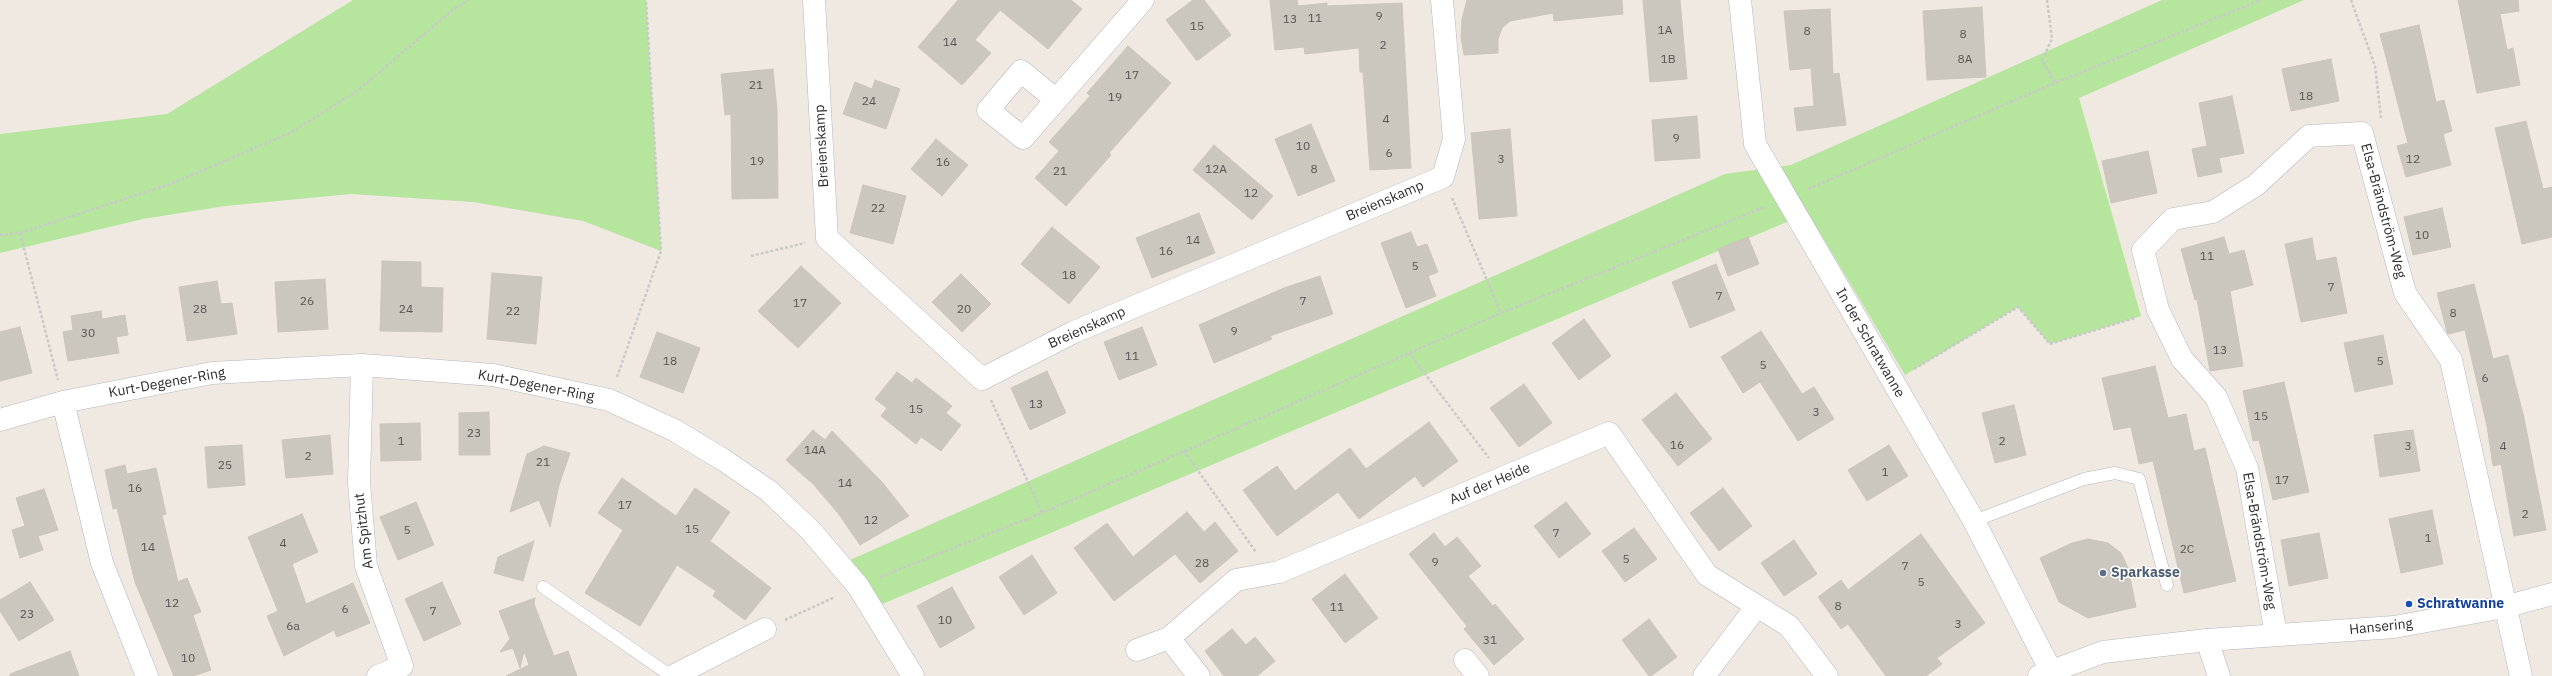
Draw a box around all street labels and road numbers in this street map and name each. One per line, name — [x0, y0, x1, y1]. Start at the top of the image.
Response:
street label: Breienskamp — [811, 104, 833, 188]
street label: Elsa-Brändström-Weg — [2357, 142, 2409, 280]
street label: Breienskamp — [1344, 177, 1426, 225]
street label: In der Schratwanne — [1832, 285, 1908, 401]
street label: Breienskamp — [1046, 303, 1128, 353]
street label: Kurt-Degener-Ring — [107, 364, 227, 402]
street label: Kurt-Degener-Ring — [476, 366, 596, 406]
street label: Auf der Heide — [1447, 459, 1533, 509]
street label: Elsa-Brändström-Weg — [2239, 471, 2279, 611]
street label: Am Spitzhut — [351, 492, 377, 570]
street label: Hansering — [2348, 615, 2414, 639]

